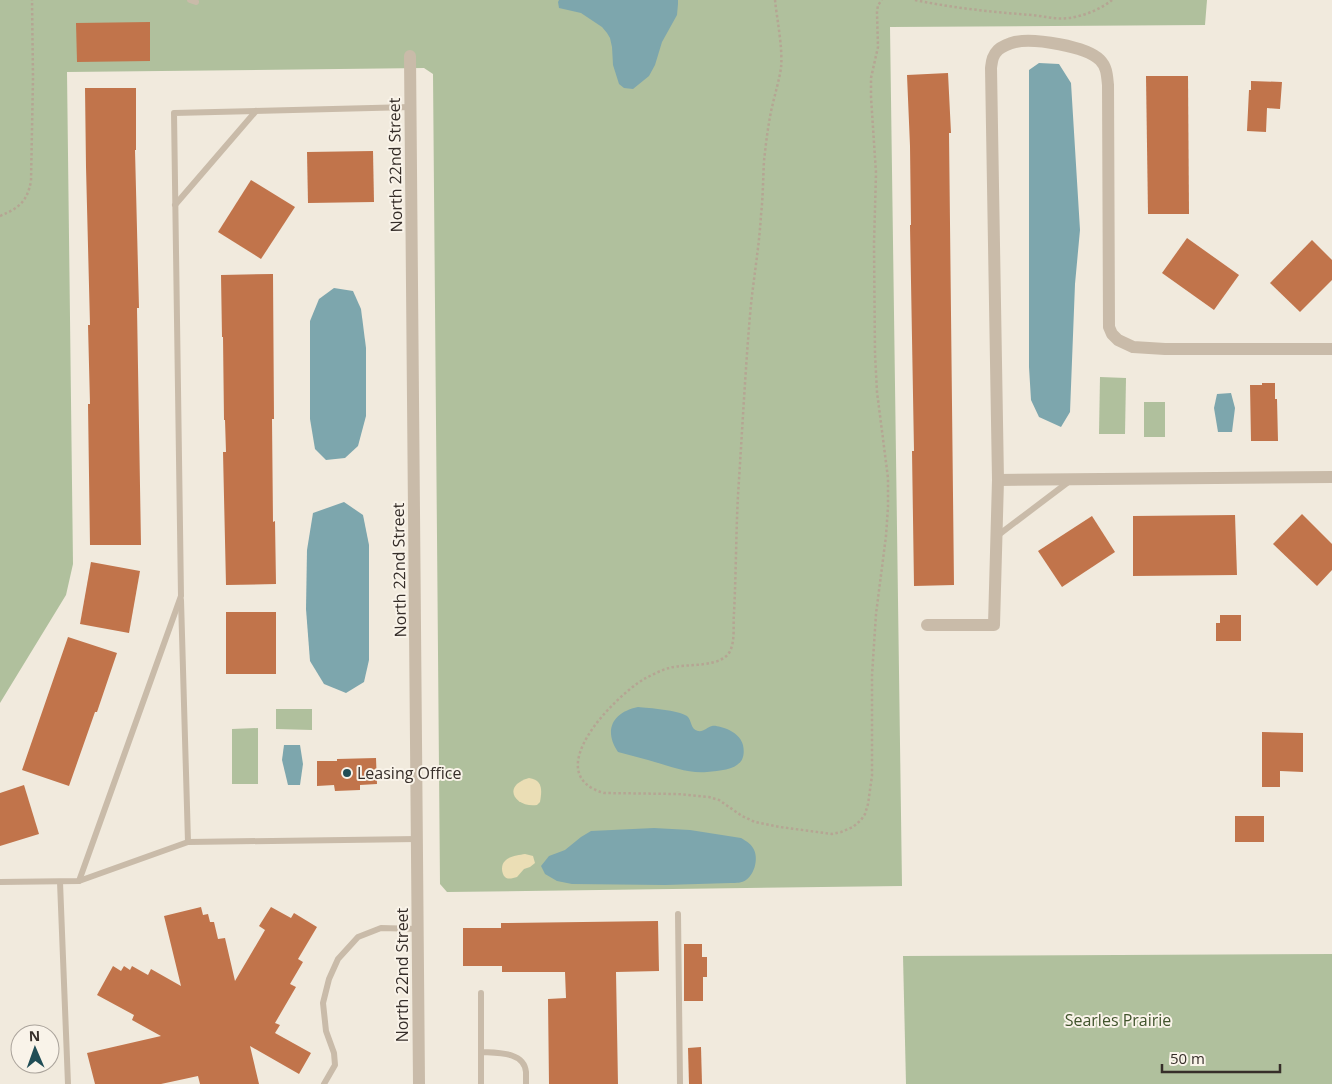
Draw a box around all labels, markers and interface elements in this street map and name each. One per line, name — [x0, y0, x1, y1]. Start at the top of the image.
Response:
street label: North 22nd Street — [383, 97, 407, 232]
street label: North 22nd Street — [387, 502, 411, 637]
place label: Leasing Office — [357, 762, 461, 784]
marker: Leasing Office — [341, 767, 353, 779]
street label: North 22nd Street — [391, 907, 413, 1042]
park label: Searles Prairie — [1065, 1009, 1171, 1031]
north arrow — [10, 1024, 60, 1074]
text: N — [29, 1026, 41, 1045]
scale bar — [1162, 1042, 1280, 1074]
text: 50 m — [1170, 1048, 1205, 1068]

